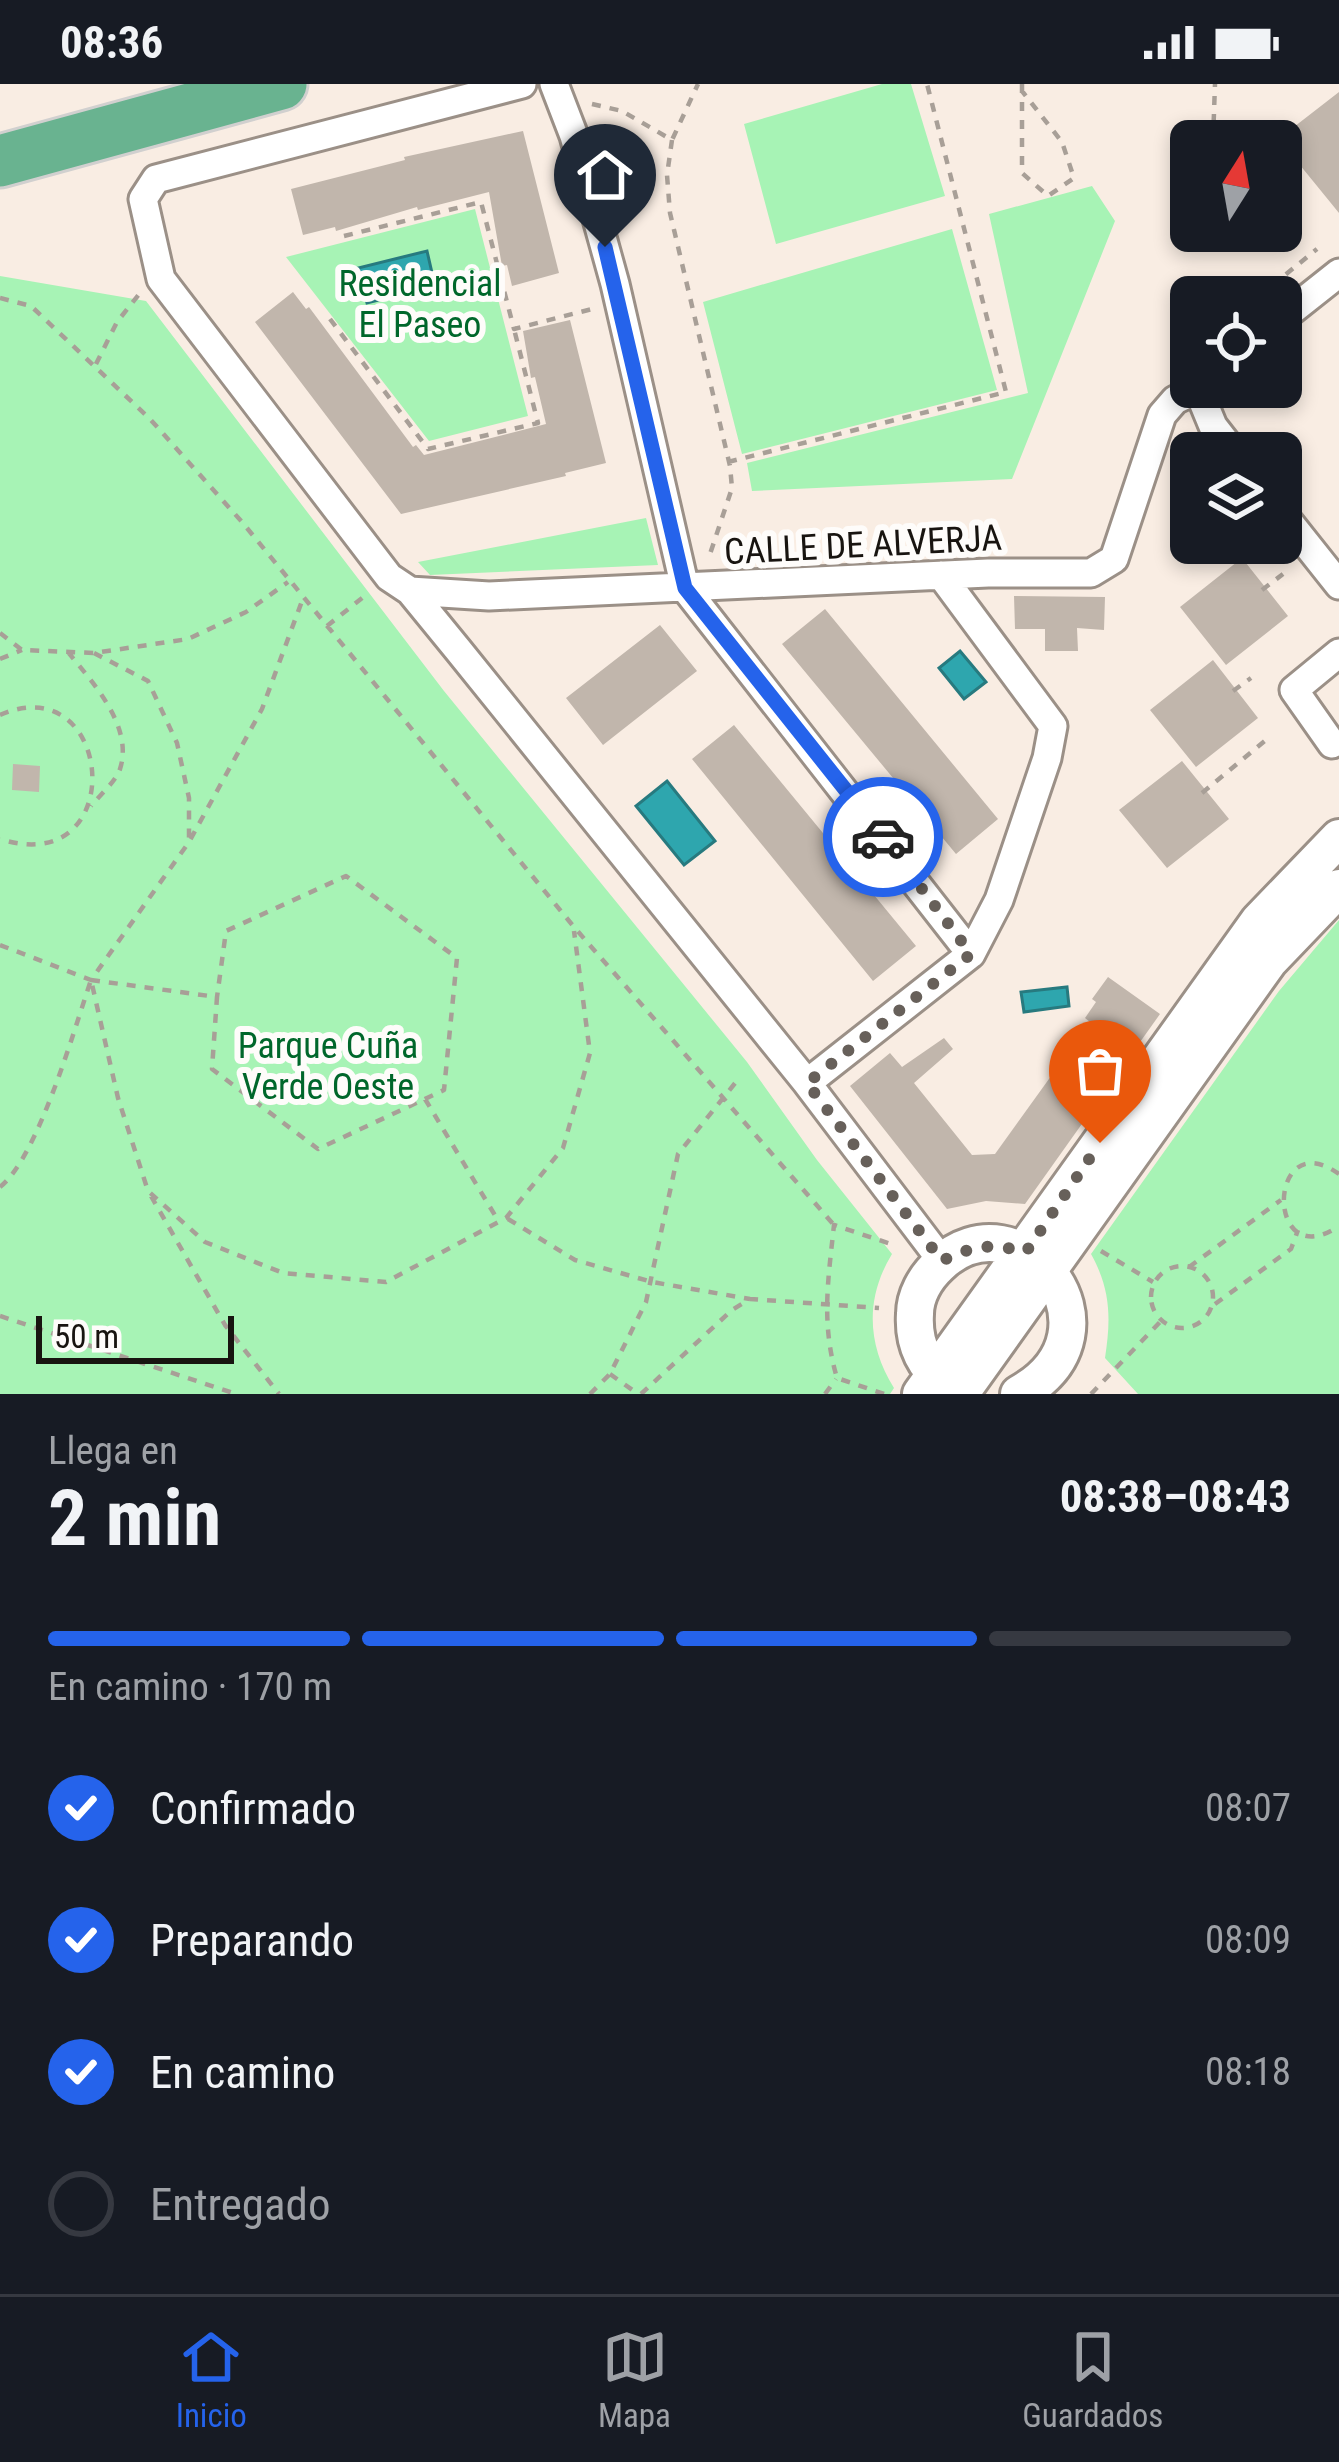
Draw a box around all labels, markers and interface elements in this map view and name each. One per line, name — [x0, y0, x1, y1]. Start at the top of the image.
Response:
text: 08:36 — [60, 16, 163, 69]
north arrow — [1170, 120, 1302, 252]
map controls — [1170, 120, 1302, 564]
pin — [554, 124, 656, 247]
icon: home — [572, 142, 638, 208]
park label: Residencial El Paseo — [338, 263, 502, 346]
button: locate — [1170, 276, 1302, 408]
button: layers — [1170, 432, 1302, 564]
street label: CALLE DE ALVERJA — [723, 517, 1003, 573]
courier — [823, 777, 943, 897]
icon: car — [850, 804, 916, 870]
pin — [1049, 1020, 1151, 1143]
park label: Parque Cuña Verde Oeste — [238, 1025, 418, 1108]
icon: bag — [1067, 1038, 1133, 1104]
scale bar — [36, 1310, 234, 1363]
text: 50 m — [54, 1317, 119, 1356]
text: Llega en — [48, 1428, 178, 1474]
text: 08:38–08:43 — [1060, 1470, 1291, 1523]
text: 2 min — [48, 1473, 221, 1564]
text: En camino · 170 m — [48, 1664, 332, 1710]
icon: check — [48, 1775, 114, 1841]
text: Confirmado — [150, 1782, 356, 1835]
text: 08:07 — [1205, 1785, 1291, 1831]
icon: check — [48, 1907, 114, 1973]
text: Preparando — [150, 1914, 354, 1967]
text: 08:09 — [1205, 1917, 1291, 1963]
icon: check — [48, 2039, 114, 2105]
text: En camino — [150, 2046, 335, 2099]
text: 08:18 — [1205, 2049, 1291, 2095]
text: Entregado — [150, 2178, 331, 2231]
tab: Inicio — [176, 2324, 247, 2435]
tab: Mapa — [598, 2324, 671, 2435]
tab: Guardados — [1022, 2324, 1163, 2435]

